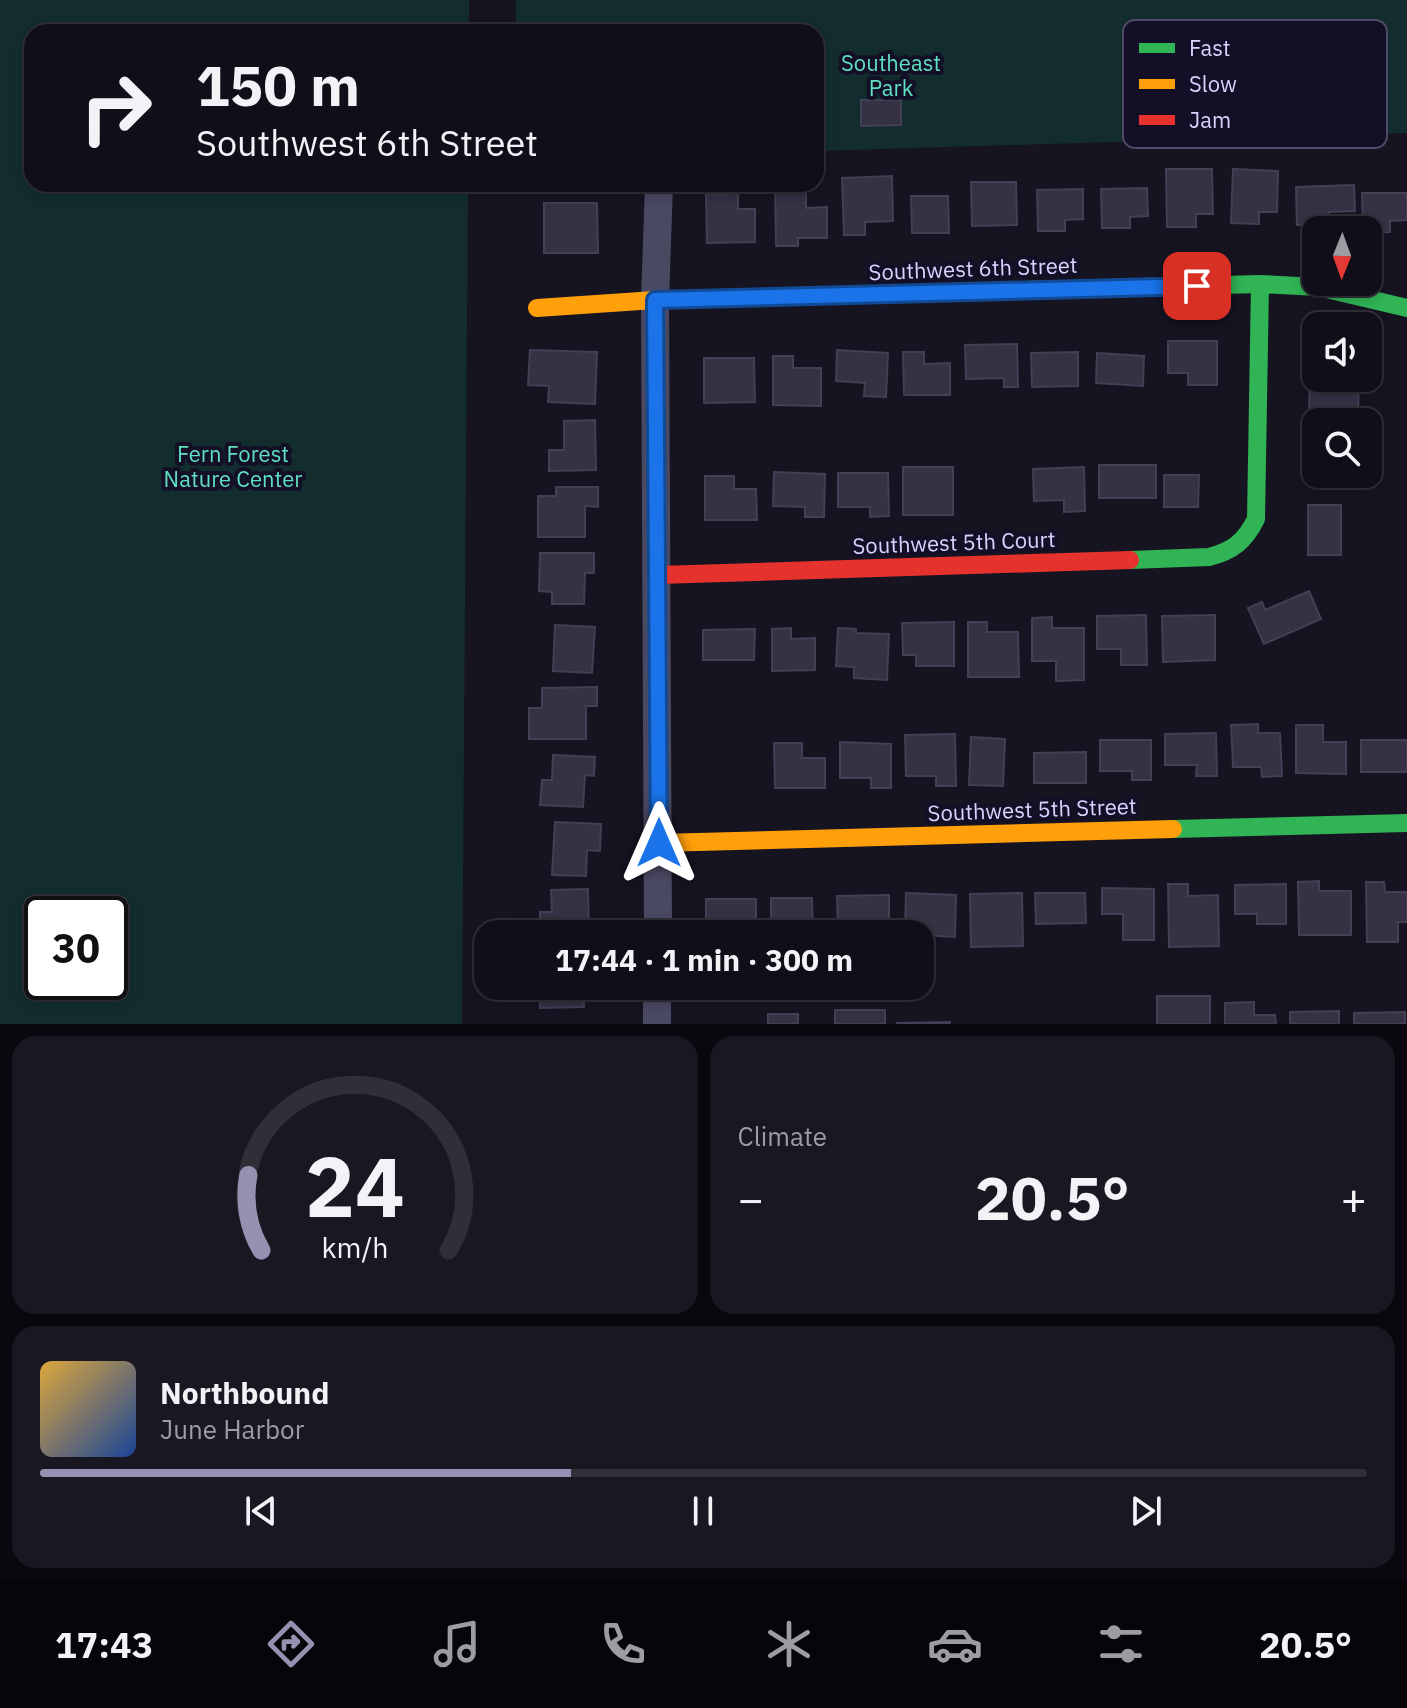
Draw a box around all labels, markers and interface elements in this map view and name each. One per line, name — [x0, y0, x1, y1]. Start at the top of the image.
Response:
legend — [1123, 20, 1387, 148]
text: Fast — [1189, 33, 1230, 62]
park label: Southeast Park — [841, 48, 941, 102]
text: 150 m — [196, 49, 360, 121]
icon: right — [64, 56, 168, 160]
text: Slow — [1189, 69, 1237, 98]
text: Jam — [1189, 105, 1231, 134]
text: Southwest 6th Street — [196, 119, 538, 166]
north arrow — [1302, 216, 1382, 296]
map controls — [1302, 216, 1382, 488]
street label: Southwest 6th Street — [868, 250, 1078, 286]
pin — [1163, 252, 1231, 320]
icon: arrive — [1175, 264, 1219, 308]
button: sound — [1302, 312, 1382, 392]
button: search — [1302, 408, 1382, 488]
park label: Fern Forest Nature Center — [164, 439, 302, 493]
street label: Southwest 5th Court — [852, 524, 1056, 560]
street label: Southwest 5th Street — [927, 791, 1137, 827]
position arrow — [617, 801, 701, 885]
speed limit sign: 30 — [24, 896, 128, 1000]
text: 17:44 · 1 min · 300 m — [555, 940, 853, 979]
text: Climate — [738, 1119, 827, 1153]
text: 24 — [305, 1132, 405, 1240]
text: 20.5° — [975, 1158, 1130, 1237]
text: − — [738, 1170, 764, 1227]
text: + — [1341, 1170, 1367, 1227]
text: km/h — [321, 1229, 388, 1266]
text: Northbound — [160, 1373, 329, 1412]
text: June Harbor — [160, 1412, 304, 1446]
icon: previous — [239, 1489, 283, 1533]
icon: pause — [681, 1489, 725, 1533]
icon: next — [1124, 1489, 1168, 1533]
icon: directions — [263, 1616, 319, 1672]
icon: music — [429, 1616, 485, 1672]
icon: phone — [595, 1616, 651, 1672]
icon: climate — [761, 1616, 817, 1672]
icon: car — [927, 1616, 983, 1672]
icon: filters — [1093, 1616, 1149, 1672]
text: 17:43 — [55, 1621, 153, 1668]
text: 20.5° — [1259, 1621, 1352, 1668]

